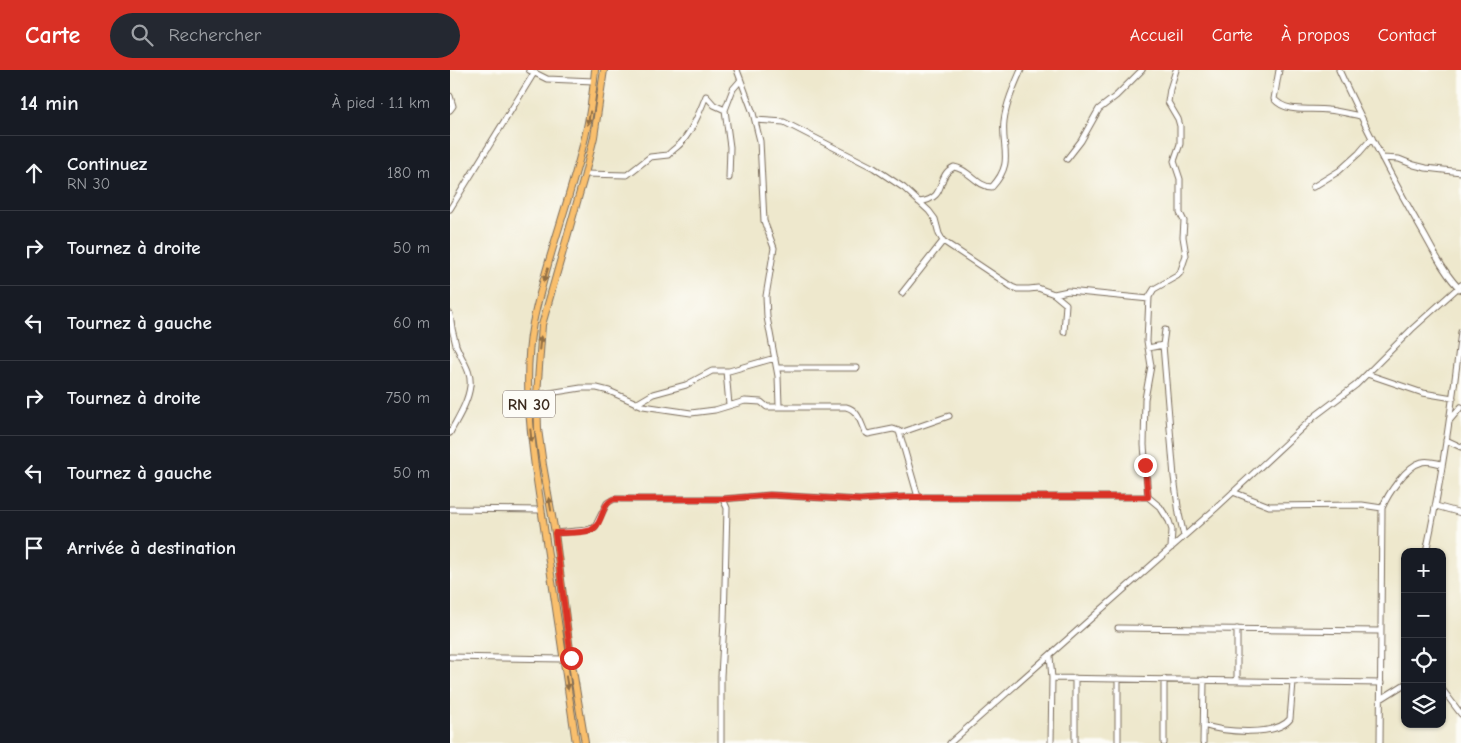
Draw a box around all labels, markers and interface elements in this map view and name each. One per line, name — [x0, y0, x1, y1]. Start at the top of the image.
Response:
search box — [110, 13, 460, 58]
text: Carte — [25, 21, 80, 49]
icon: search — [128, 21, 156, 49]
text: Rechercher — [168, 24, 261, 46]
text: Accueil — [1130, 25, 1184, 46]
text: Carte — [1212, 25, 1253, 46]
text: À propos — [1281, 25, 1350, 46]
text: Contact — [1378, 25, 1436, 46]
text: 14 min — [20, 91, 79, 115]
text: À pied · 1.1 km — [332, 94, 430, 112]
one-way arrow — [584, 111, 592, 127]
text: Continuez — [67, 153, 147, 175]
icon: ahead — [20, 159, 48, 187]
text: 180 m — [387, 164, 430, 182]
text: RN 30 — [67, 175, 110, 193]
icon: right — [20, 234, 48, 262]
text: Tournez à droite — [67, 237, 201, 259]
text: 50 m — [393, 239, 430, 257]
one-way arrow — [541, 268, 549, 283]
icon: left — [20, 309, 48, 337]
text: Tournez à gauche — [67, 312, 212, 334]
text: 60 m — [393, 314, 430, 332]
one-way arrow — [536, 335, 544, 351]
icon: right — [20, 384, 48, 412]
text: Tournez à droite — [67, 387, 201, 409]
text: 750 m — [385, 389, 430, 407]
road number: RN 30 — [503, 390, 555, 418]
one-way arrow — [527, 428, 535, 444]
route end — [1134, 454, 1157, 477]
icon: left — [20, 459, 48, 487]
text: Tournez à gauche — [67, 462, 212, 484]
text: 50 m — [393, 464, 430, 482]
one-way arrow — [545, 496, 553, 512]
icon: arrive — [20, 534, 48, 562]
text: Arrivée à destination — [67, 537, 236, 559]
map controls — [1401, 548, 1446, 728]
button: + — [1401, 548, 1446, 593]
button: − — [1401, 593, 1446, 638]
button: locate — [1401, 638, 1446, 683]
route start — [560, 647, 583, 670]
one-way arrow — [563, 675, 571, 691]
button: layers — [1401, 683, 1446, 728]

